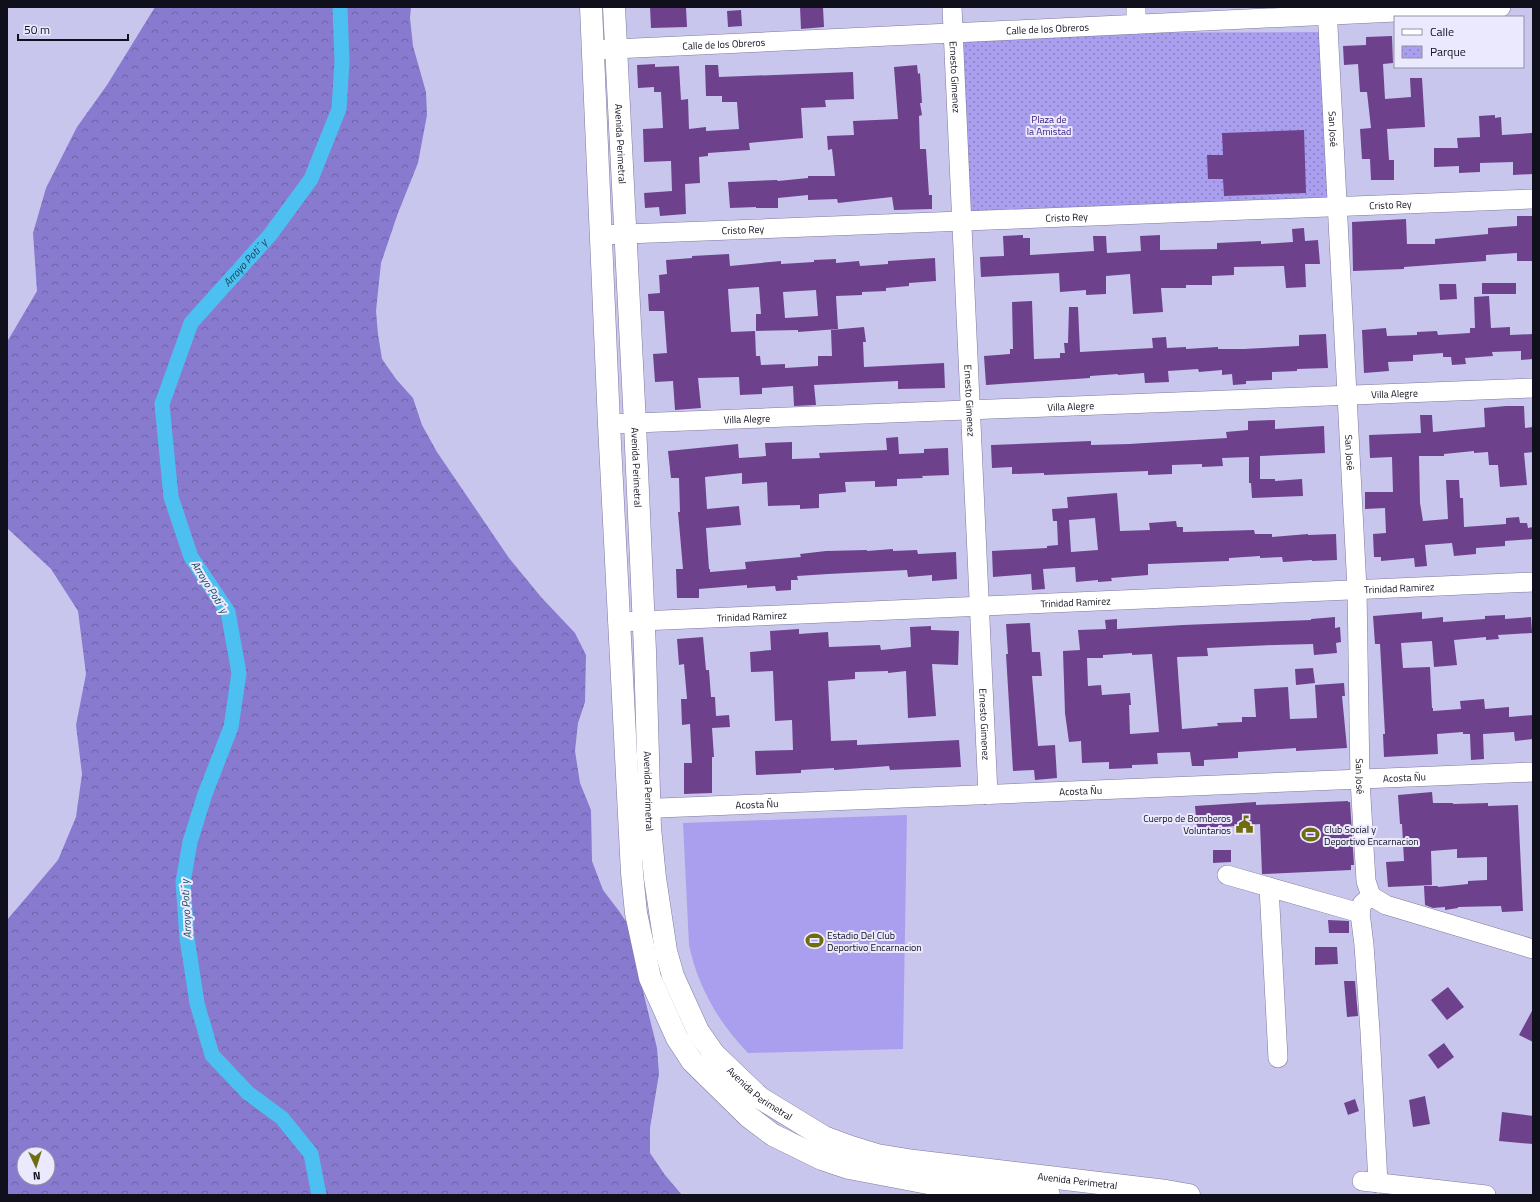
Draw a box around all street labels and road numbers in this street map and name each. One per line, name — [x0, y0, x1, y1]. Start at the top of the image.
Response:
street label: Calle de los Obreros — [1006, 20, 1090, 38]
street label: Calle de los Obreros — [682, 35, 766, 54]
street label: Ernesto Gimenez — [946, 41, 964, 114]
street label: Avenida Perimetral — [611, 104, 630, 184]
street label: San José — [1324, 111, 1341, 147]
street label: Cristo Rey — [1369, 197, 1412, 213]
street label: Cristo Rey — [1045, 209, 1088, 226]
street label: Cristo Rey — [721, 222, 765, 238]
street label: Ernesto Gimenez — [960, 364, 979, 437]
street label: Villa Alegre — [1371, 385, 1418, 402]
street label: Villa Alegre — [1047, 398, 1094, 415]
street label: Villa Alegre — [723, 411, 771, 428]
street label: Avenida Perimetral — [627, 427, 646, 508]
street label: San José — [1341, 434, 1358, 471]
street label: Trinidad Ramirez — [1364, 579, 1435, 597]
street label: Trinidad Ramirez — [1040, 593, 1111, 612]
street label: Trinidad Ramirez — [716, 608, 788, 626]
street label: Ernesto Gimenez — [975, 688, 993, 761]
street label: Avenida Perimetral — [640, 751, 657, 832]
street label: San José — [1352, 758, 1368, 795]
street label: Acosta Ñu — [1383, 769, 1426, 786]
street label: Acosta Ñu — [1059, 783, 1102, 800]
street label: Acosta Ñu — [735, 796, 779, 813]
street label: Avenida Perimetral — [723, 1063, 795, 1124]
street label: Avenida Perimetral — [1037, 1169, 1118, 1193]

